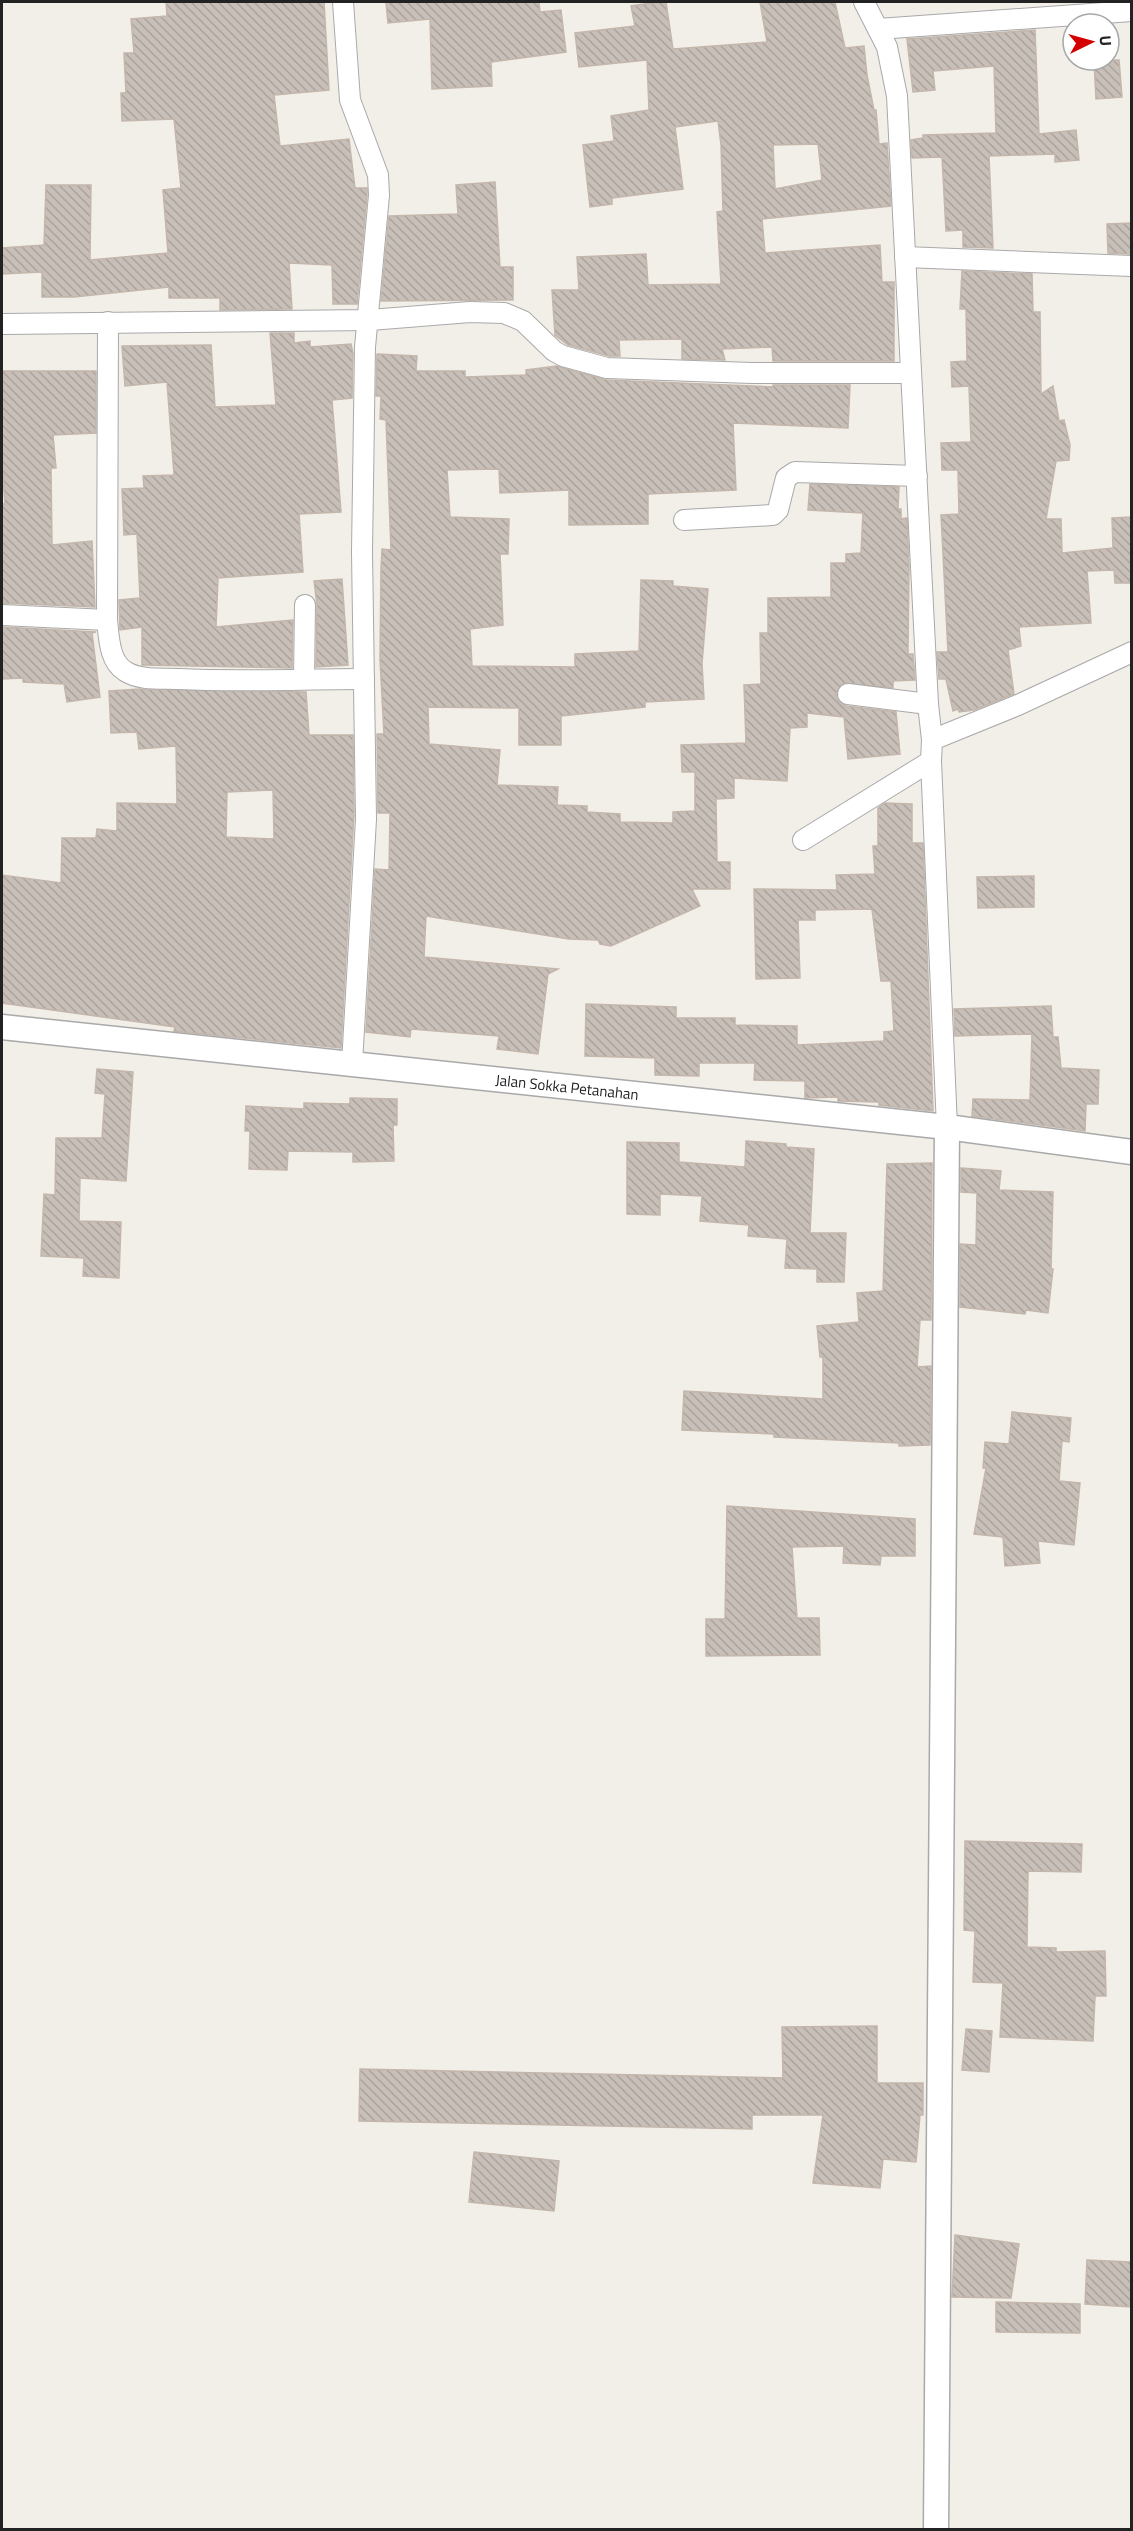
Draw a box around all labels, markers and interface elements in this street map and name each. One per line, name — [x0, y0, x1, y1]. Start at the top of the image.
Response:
north arrow — [1061, 12, 1121, 72]
text: U — [1094, 34, 1118, 47]
street label: Jalan Sokka Petanahan — [494, 1068, 640, 1106]

